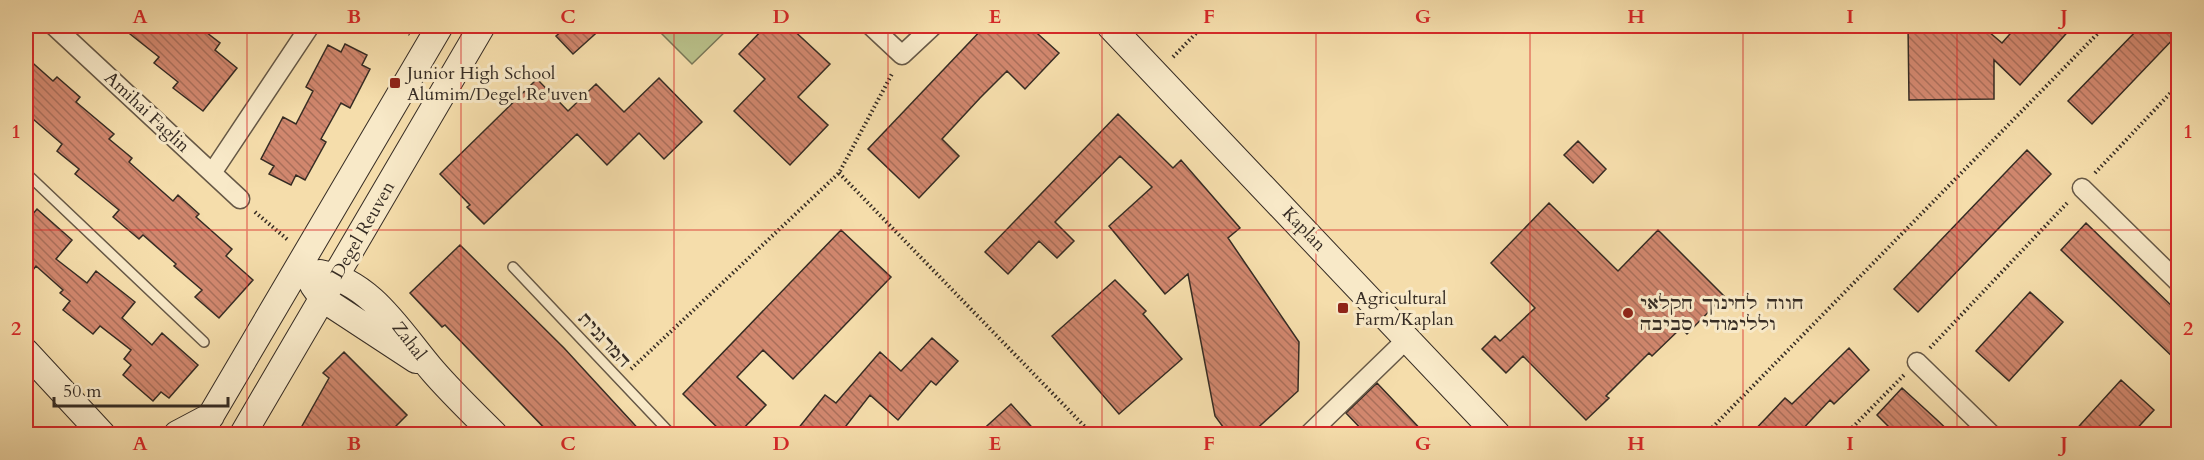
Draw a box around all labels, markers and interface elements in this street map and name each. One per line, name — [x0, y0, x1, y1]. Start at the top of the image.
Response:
text: A — [132, 3, 148, 30]
text: B — [347, 3, 361, 30]
text: C — [560, 3, 576, 30]
text: D — [772, 3, 790, 30]
text: E — [989, 3, 1001, 30]
text: F — [1203, 3, 1215, 30]
text: G — [1415, 3, 1431, 30]
text: H — [1627, 3, 1645, 30]
text: I — [1846, 3, 1854, 30]
text: J — [2057, 3, 2068, 30]
place label: Junior High School Alumim/Degel Re'uven — [404, 61, 589, 107]
street label: Amihai Faglin — [99, 66, 196, 159]
marker: Junior High School Alumim/Degel Re'uven — [388, 76, 402, 90]
text: 1 — [11, 118, 21, 145]
text: 1 — [2183, 118, 2193, 145]
street label: Degel Reuven — [325, 176, 401, 283]
street label: Kaplan — [1276, 201, 1332, 257]
place label: Agricultural Farm/Kaplan — [1355, 286, 1455, 332]
place label: חווה לחינוך חקלאי וללימודי סביבה — [1640, 291, 1804, 337]
marker: Agricultural Farm/Kaplan — [1336, 301, 1350, 315]
marker: חווה לחינוך חקלאי וללימודי סביבה — [1621, 306, 1635, 320]
street label: המרגנית — [572, 307, 636, 373]
text: 2 — [11, 315, 21, 342]
text: 2 — [2183, 315, 2193, 342]
street label: Zahal — [386, 316, 432, 366]
scale bar — [54, 370, 228, 408]
text: 50 m — [63, 379, 102, 404]
text: A — [132, 430, 148, 457]
text: B — [347, 430, 361, 457]
text: C — [560, 430, 576, 457]
text: D — [772, 430, 790, 457]
text: E — [989, 430, 1001, 457]
text: F — [1203, 430, 1215, 457]
text: G — [1415, 430, 1431, 457]
text: H — [1627, 430, 1645, 457]
text: I — [1846, 430, 1854, 457]
text: J — [2057, 430, 2068, 457]

